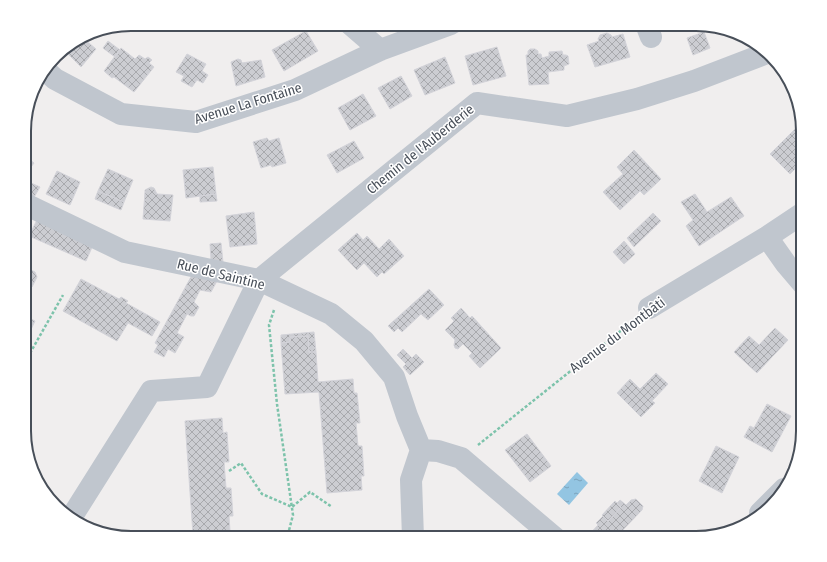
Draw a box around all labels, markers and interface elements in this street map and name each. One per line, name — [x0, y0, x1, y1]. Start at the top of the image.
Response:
street label: Avenue La Fontaine — [193, 79, 304, 128]
street label: Chemin de l'Auberderie — [363, 101, 477, 198]
street label: Rue de Saintine — [175, 255, 267, 294]
street label: Avenue du Montbâti — [566, 294, 668, 377]

